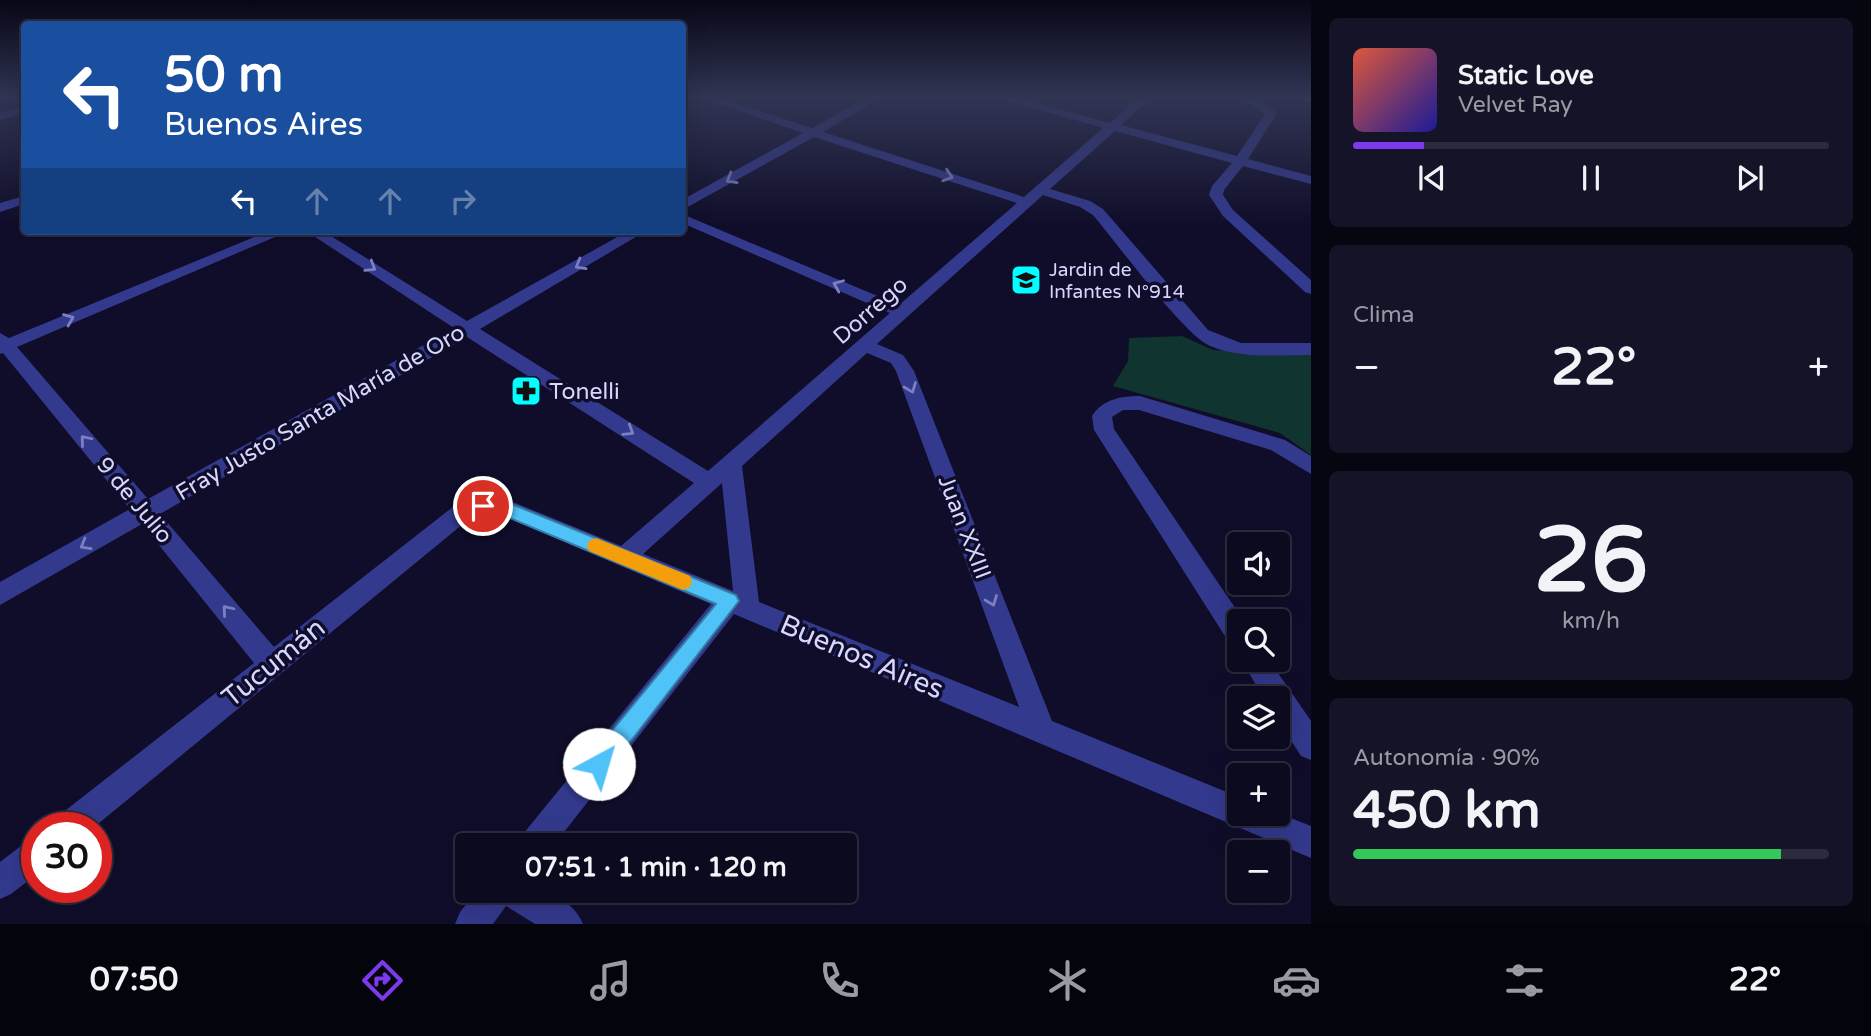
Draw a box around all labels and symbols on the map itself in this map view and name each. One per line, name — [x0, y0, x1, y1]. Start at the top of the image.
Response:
one-way arrow — [942, 168, 954, 183]
one-way arrow — [726, 171, 738, 184]
one-way arrow — [575, 257, 587, 270]
one-way arrow — [363, 259, 376, 272]
place label: Jardin de Infantes N°914 — [1049, 259, 1185, 303]
school or university icon: Jardin de Infantes N°914 — [1009, 263, 1043, 297]
street label: Dorrego — [828, 271, 914, 351]
one-way arrow — [833, 280, 845, 294]
one-way arrow — [62, 314, 74, 328]
street label: Fray Justo Santa María de Oro — [171, 318, 470, 507]
pharmacy icon: Tonelli — [509, 374, 543, 408]
place label: Tonelli — [549, 378, 620, 406]
one-way arrow — [903, 382, 917, 394]
one-way arrow — [621, 422, 634, 435]
one-way arrow — [81, 436, 93, 449]
street label: 9 de Julio — [90, 452, 178, 550]
street label: Juan XXIII — [931, 472, 997, 583]
pin — [453, 476, 513, 536]
one-way arrow — [80, 537, 93, 550]
one-way arrow — [984, 594, 998, 606]
one-way arrow — [223, 606, 235, 619]
street label: Buenos Aires — [775, 607, 948, 707]
street label: Tucumán — [215, 611, 332, 715]
position arrow — [562, 727, 636, 801]
speed limit sign: 30 — [21, 812, 112, 903]

